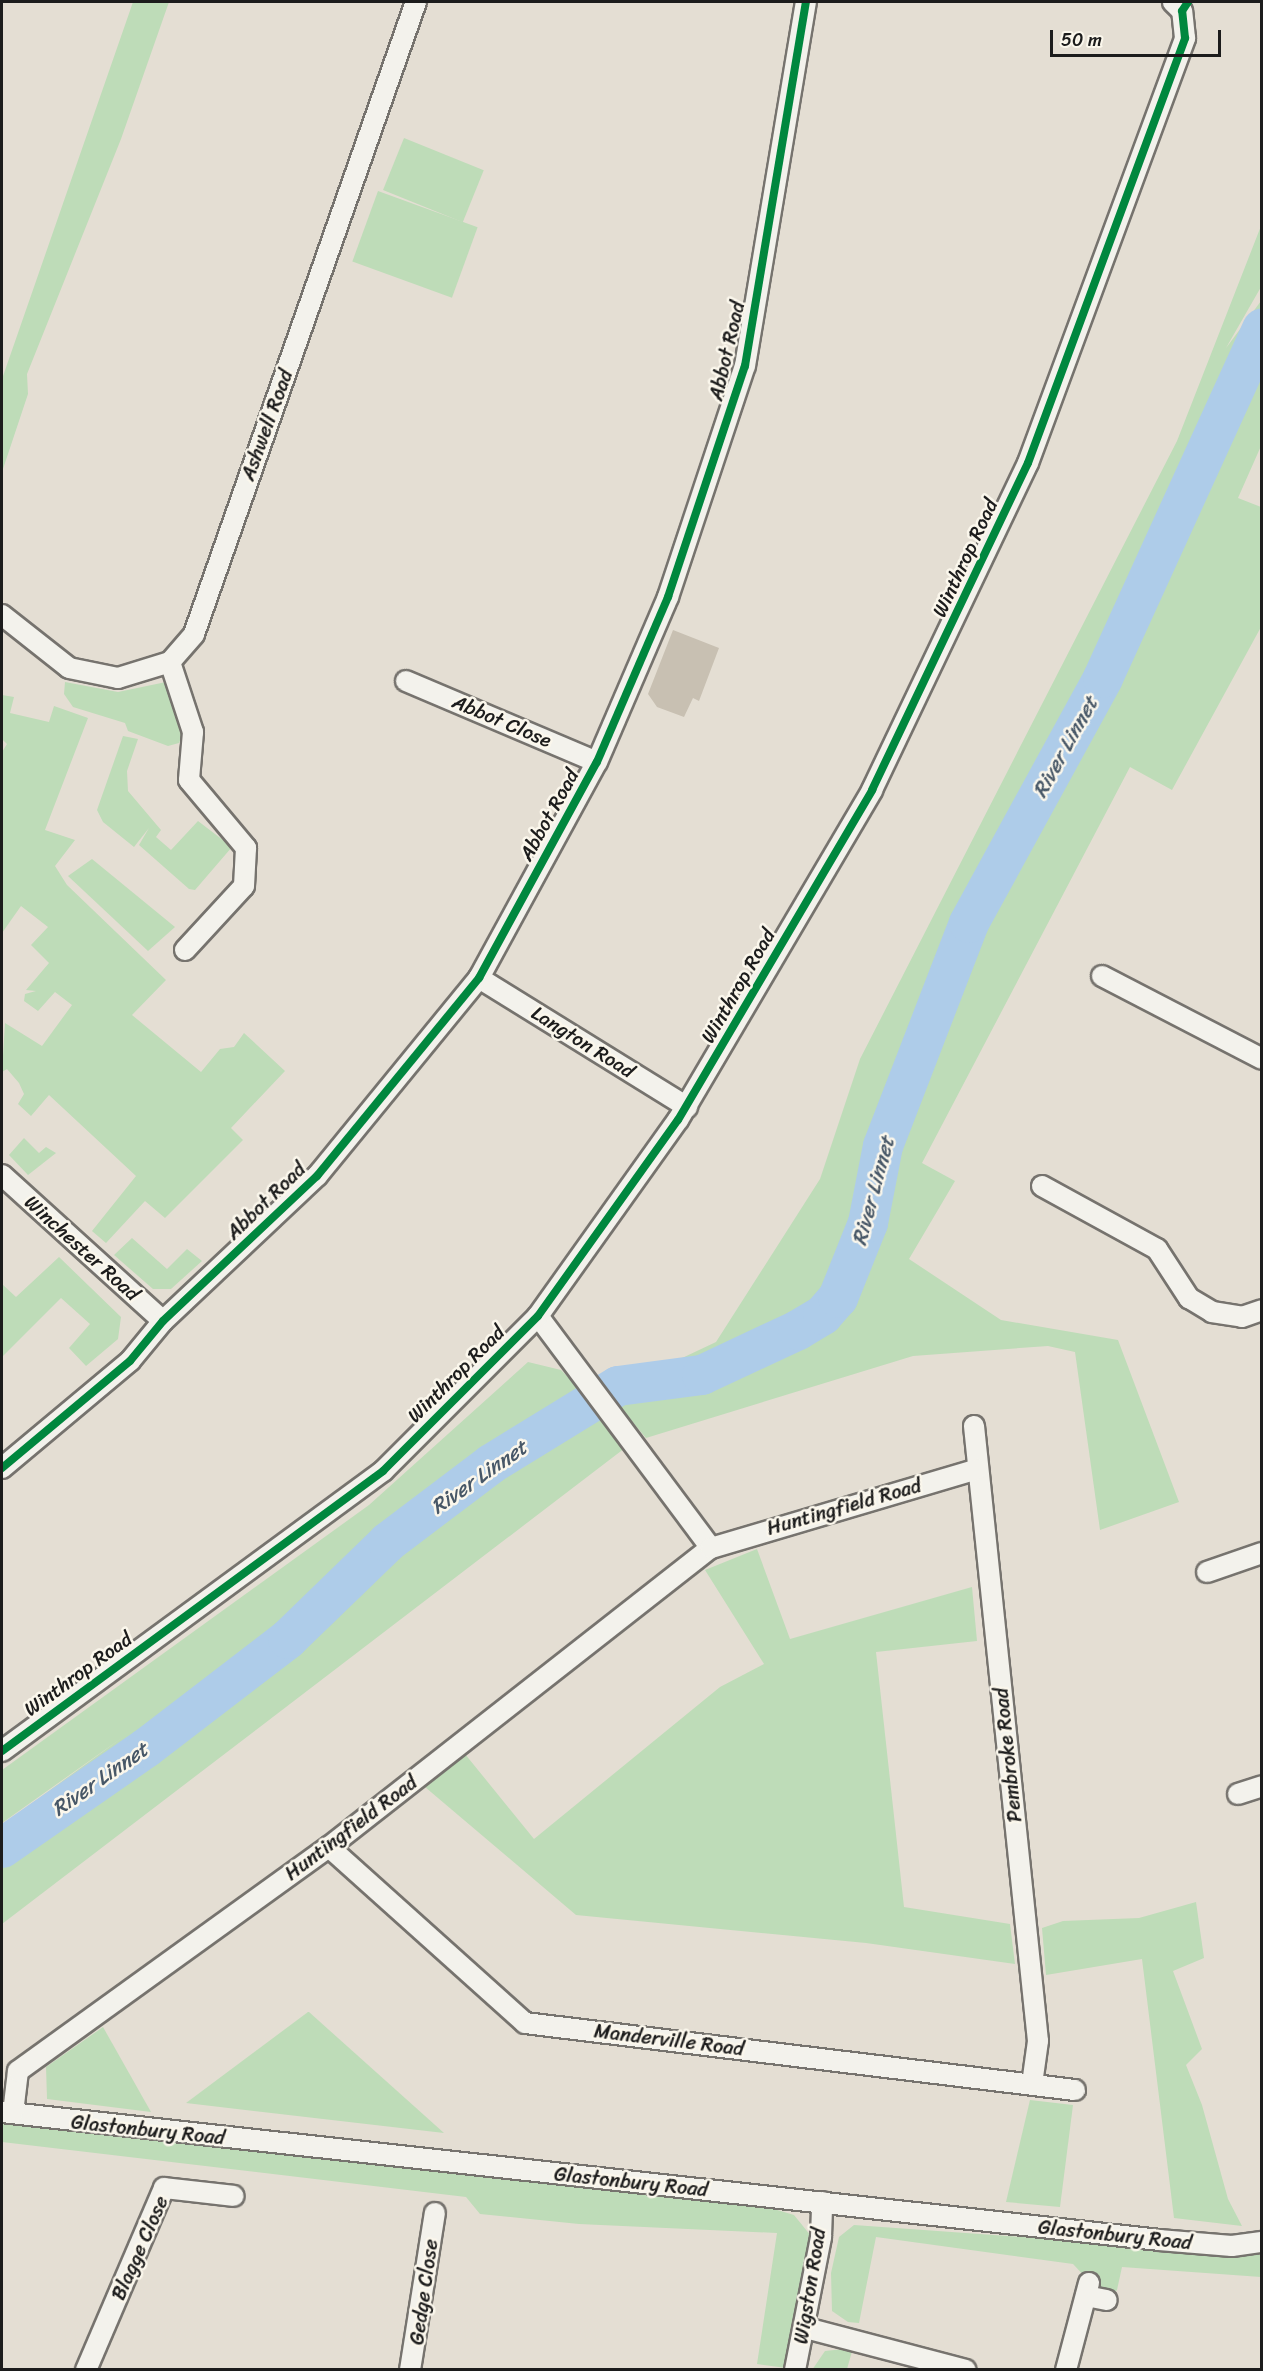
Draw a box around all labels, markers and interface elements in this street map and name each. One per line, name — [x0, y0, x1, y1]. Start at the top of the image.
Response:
scale bar — [1053, 18, 1224, 56]
text: 50 m — [1061, 24, 1102, 56]
street label: Abbot Road — [704, 299, 750, 403]
street label: Ashwell Road — [236, 366, 298, 484]
street label: Winthrop Road — [927, 495, 1003, 621]
street label: Abbot Close — [449, 689, 555, 753]
water label: River Linnet — [1027, 693, 1103, 801]
street label: Abbot Road — [514, 765, 584, 865]
street label: Winthrop Road — [696, 925, 780, 1047]
street label: Langton Road — [527, 1001, 639, 1083]
water label: River Linnet — [847, 1134, 899, 1248]
street label: Abbot Road — [221, 1157, 311, 1245]
street label: Winchester Road — [20, 1190, 144, 1306]
street label: Winthrop Road — [402, 1320, 510, 1428]
water label: River Linnet — [426, 1435, 532, 1519]
street label: Huntingfield Road — [764, 1473, 924, 1541]
street label: Winthrop Road — [19, 1627, 137, 1721]
street label: Pembroke Road — [989, 1687, 1027, 1823]
water label: River Linnet — [47, 1737, 153, 1821]
street label: Huntingfield Road — [280, 1770, 422, 1886]
street label: Manderville Road — [593, 2019, 745, 2061]
street label: Glastonbury Road — [70, 2110, 226, 2150]
street label: Glastonbury Road — [553, 2162, 709, 2202]
street label: Blagge Close — [106, 2192, 174, 2304]
street label: Glastonbury Road — [1037, 2215, 1193, 2255]
street label: Wigston Road — [789, 2226, 831, 2346]
street label: Gedge Close — [405, 2238, 443, 2346]

